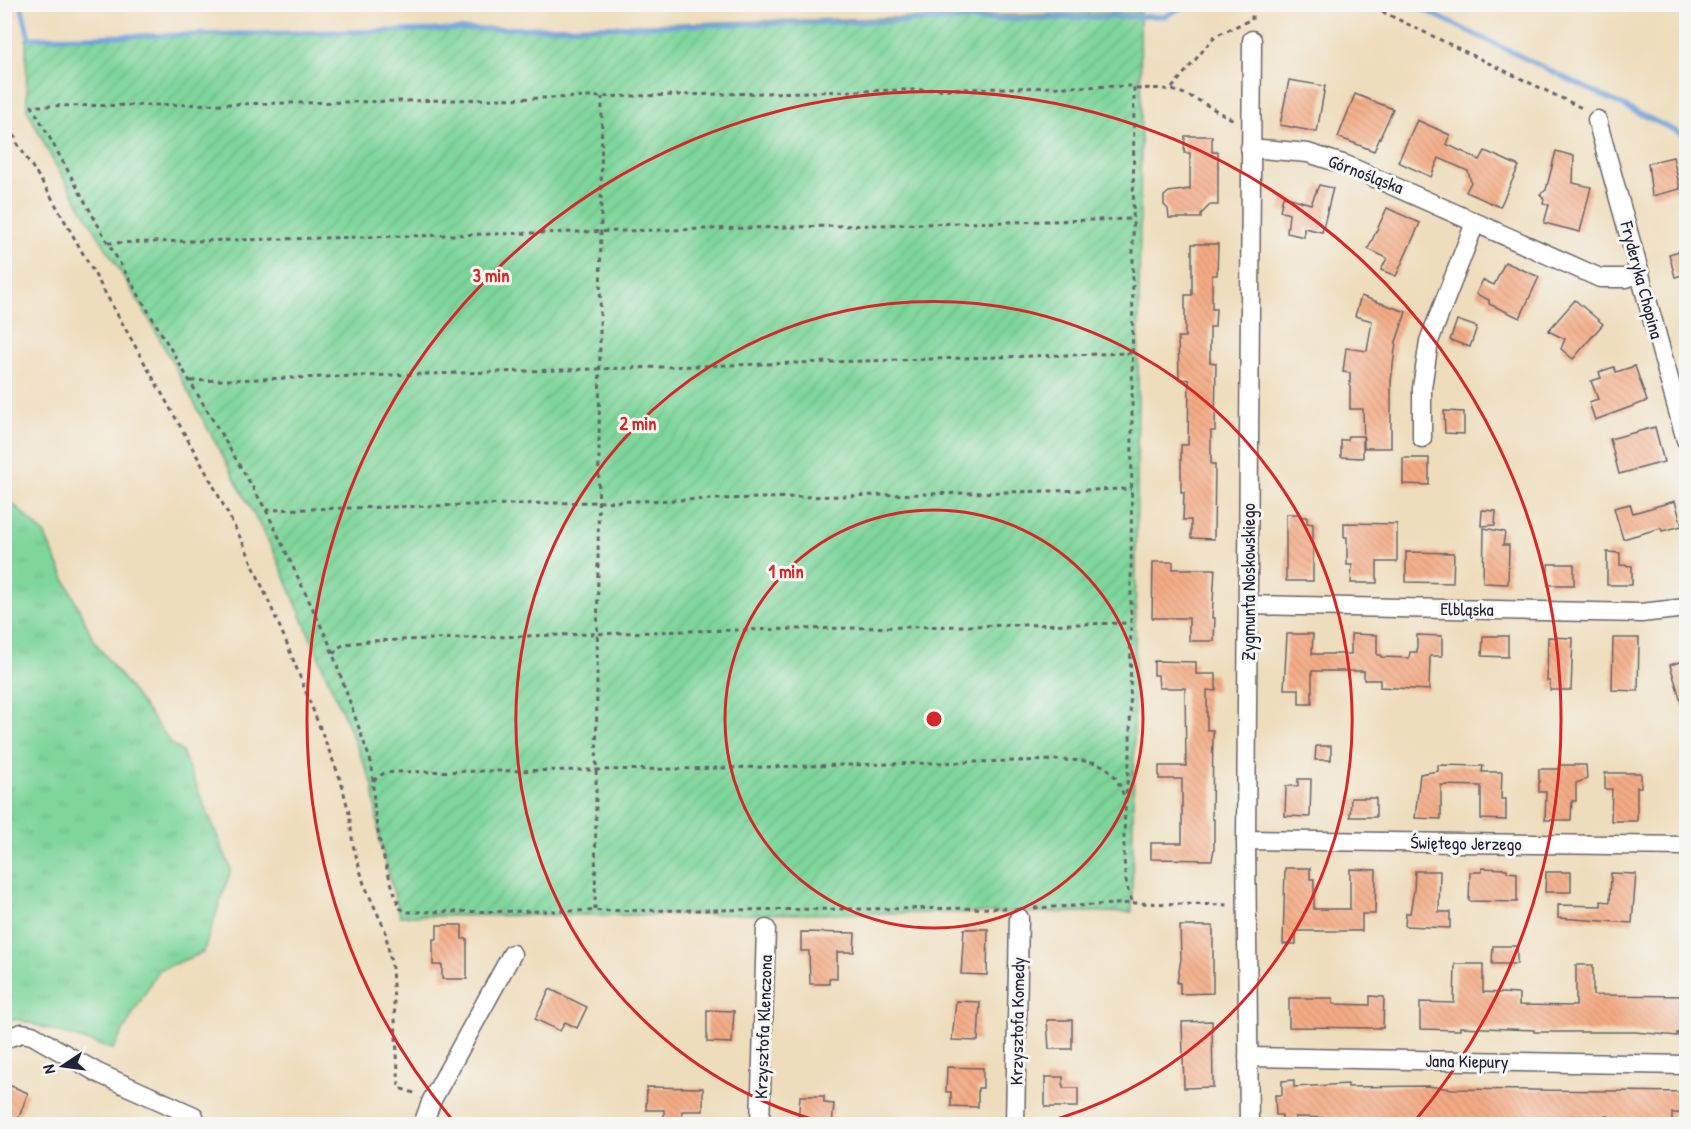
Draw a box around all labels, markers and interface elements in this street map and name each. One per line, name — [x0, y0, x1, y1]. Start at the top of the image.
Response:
street label: Górnośląska — [1325, 148, 1407, 200]
street label: Fryderyka Chopina — [1614, 218, 1670, 341]
text: 3 min — [473, 263, 509, 288]
text: 2 min — [620, 411, 656, 436]
street label: Zygmunta Noskowskiego — [1236, 503, 1261, 661]
text: 1 min — [768, 559, 804, 584]
street label: Elbląska — [1440, 596, 1494, 622]
centre of rings — [924, 709, 944, 729]
street label: Świętego Jerzego — [1410, 830, 1522, 856]
street label: Krzysztofa Klenczona — [748, 955, 778, 1099]
street label: Krzysztofa Komedy — [1003, 956, 1031, 1085]
north arrow — [33, 1036, 93, 1096]
street label: Jana Kiepury — [1425, 1048, 1509, 1074]
text: N — [37, 1062, 60, 1076]

